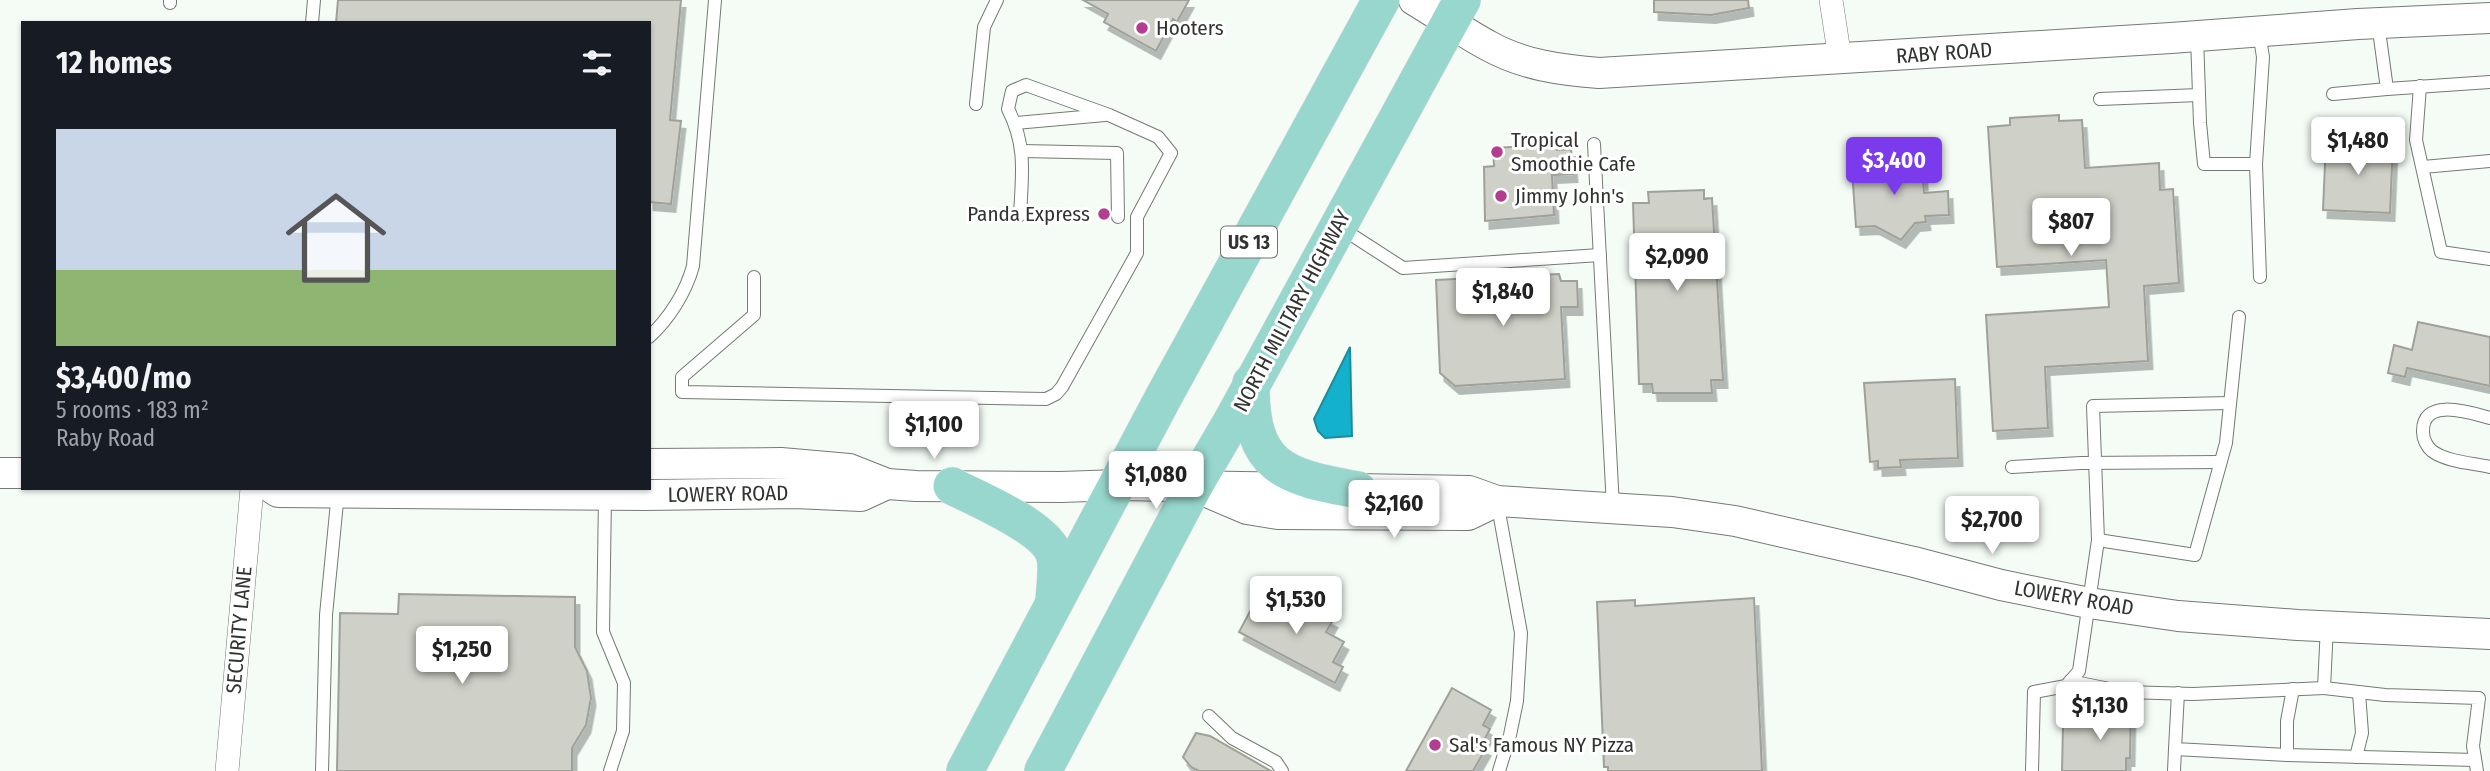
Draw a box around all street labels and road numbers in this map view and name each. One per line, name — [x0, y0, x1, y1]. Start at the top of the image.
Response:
street label: RABY ROAD — [1895, 37, 1993, 69]
street label: NORTH MILITARY HIGHWAY — [1228, 205, 1356, 416]
road number: US 13 — [1221, 226, 1277, 258]
street label: LOWERY ROAD — [667, 480, 789, 508]
street label: SECURITY LANE — [220, 565, 258, 695]
street label: LOWERY ROAD — [2012, 575, 2136, 621]

